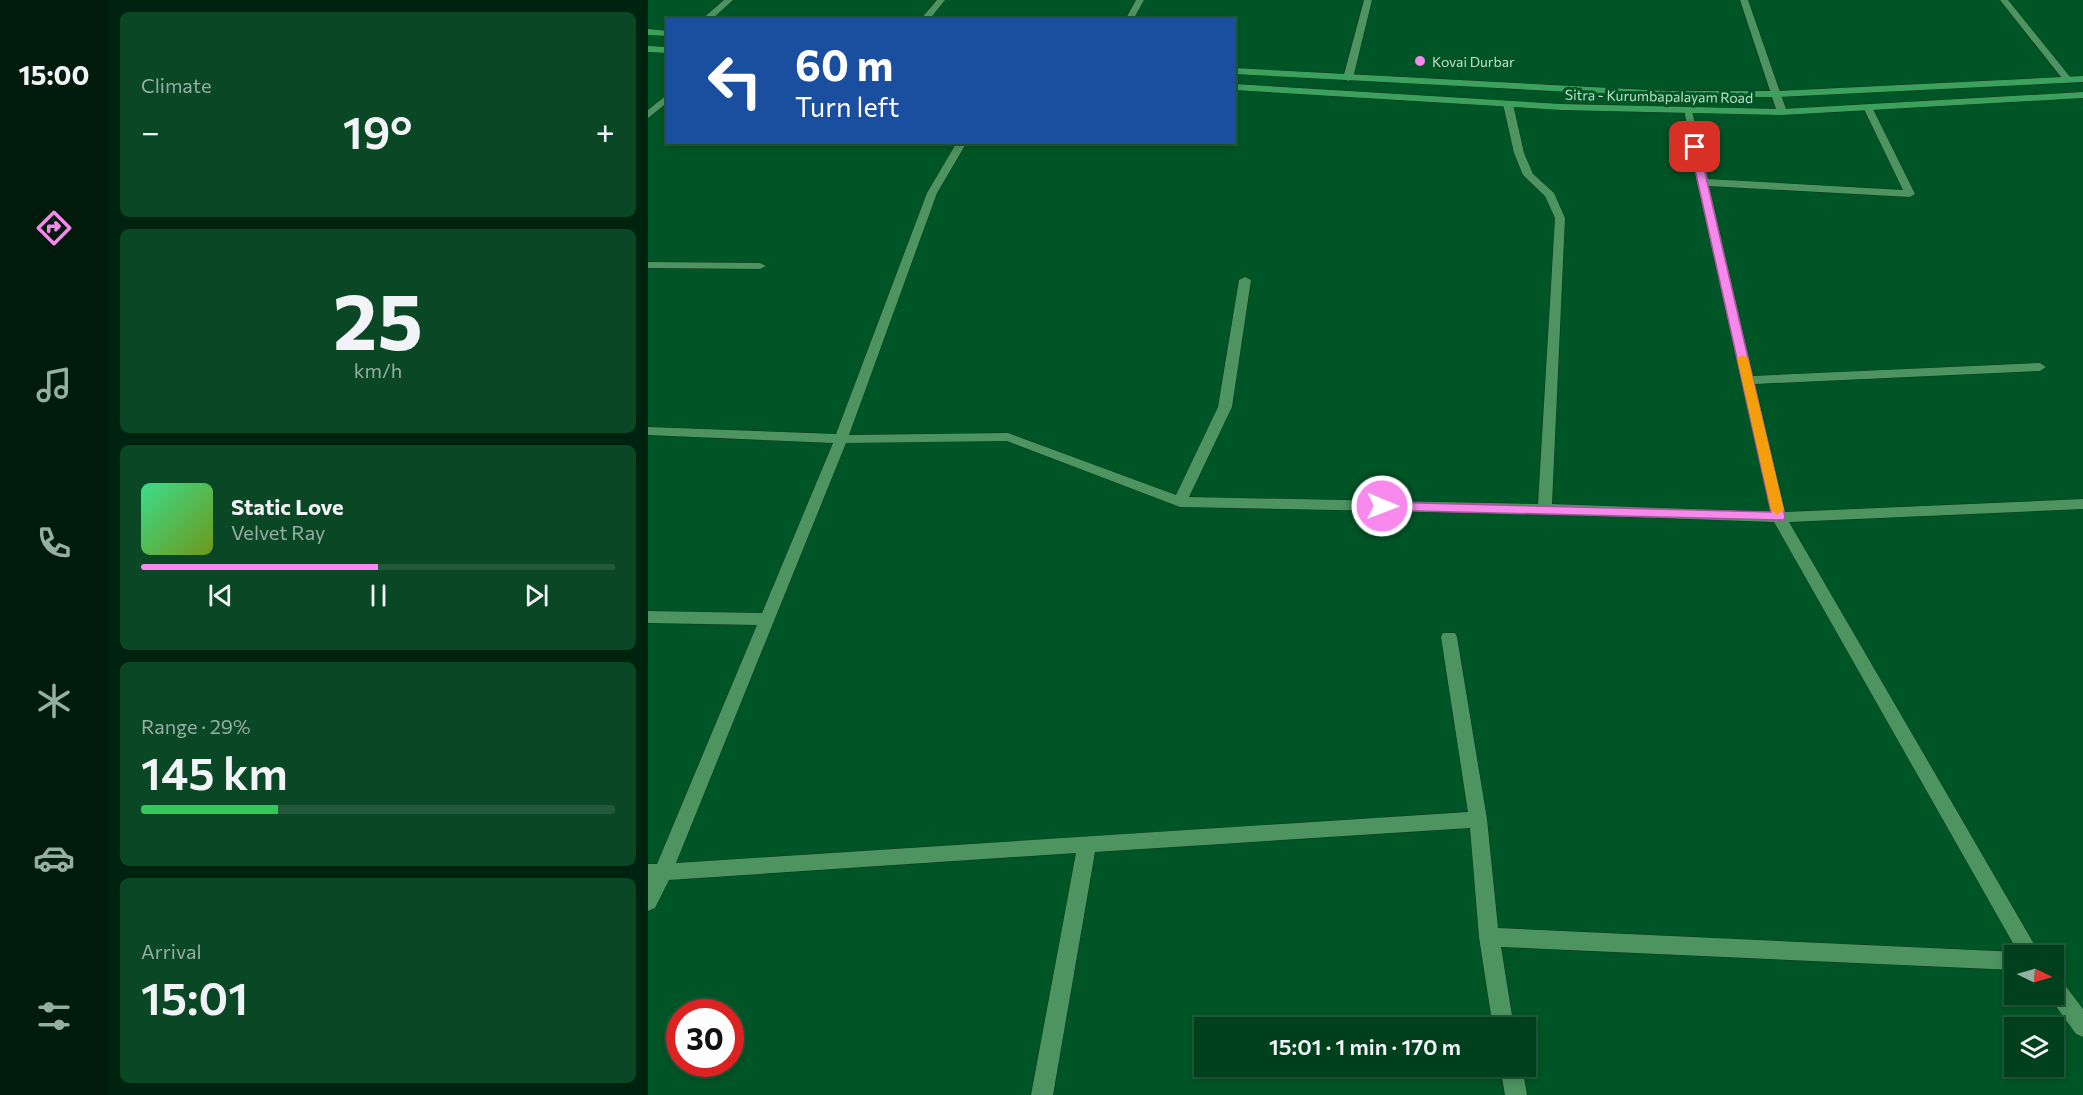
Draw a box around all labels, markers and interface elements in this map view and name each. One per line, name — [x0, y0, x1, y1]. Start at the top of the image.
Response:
text: 60 m — [795, 38, 894, 90]
icon: left — [696, 42, 774, 120]
place label: Kovai Durbar — [1432, 53, 1515, 70]
marker: Kovai Durbar — [1413, 54, 1427, 68]
text: 15:00 — [19, 58, 89, 91]
text: Climate — [141, 73, 211, 97]
street label: Sitra - Kurumbapalayam Road — [1565, 86, 1753, 106]
text: Turn left — [795, 90, 899, 123]
text: 19° — [343, 103, 412, 158]
text: − — [141, 110, 160, 151]
text: + — [596, 110, 615, 151]
pin — [1669, 121, 1720, 172]
icon: arrive — [1678, 130, 1711, 163]
icon: directions — [33, 207, 75, 249]
text: 25 — [333, 271, 423, 366]
text: km/h — [354, 358, 402, 382]
icon: music — [33, 364, 75, 406]
position arrow — [1350, 474, 1414, 538]
text: Static Love — [231, 493, 344, 520]
text: Velvet Ray — [231, 520, 325, 544]
icon: phone — [33, 522, 75, 564]
icon: previous — [204, 579, 237, 612]
icon: pause — [362, 579, 395, 612]
icon: next — [520, 579, 553, 612]
icon: climate — [33, 680, 75, 722]
text: Range · 29% — [141, 714, 251, 738]
text: 145 km — [141, 744, 288, 799]
icon: car — [33, 837, 75, 879]
text: Arrival — [141, 939, 202, 963]
north arrow — [2004, 945, 2064, 1005]
map controls — [2004, 945, 2064, 1077]
text: 15:01 — [141, 969, 248, 1024]
icon: filters — [33, 995, 75, 1037]
speed limit sign: 30 — [666, 999, 744, 1077]
button: layers — [2004, 1017, 2064, 1077]
text: 15:01 · 1 min · 170 m — [1269, 1033, 1461, 1060]

